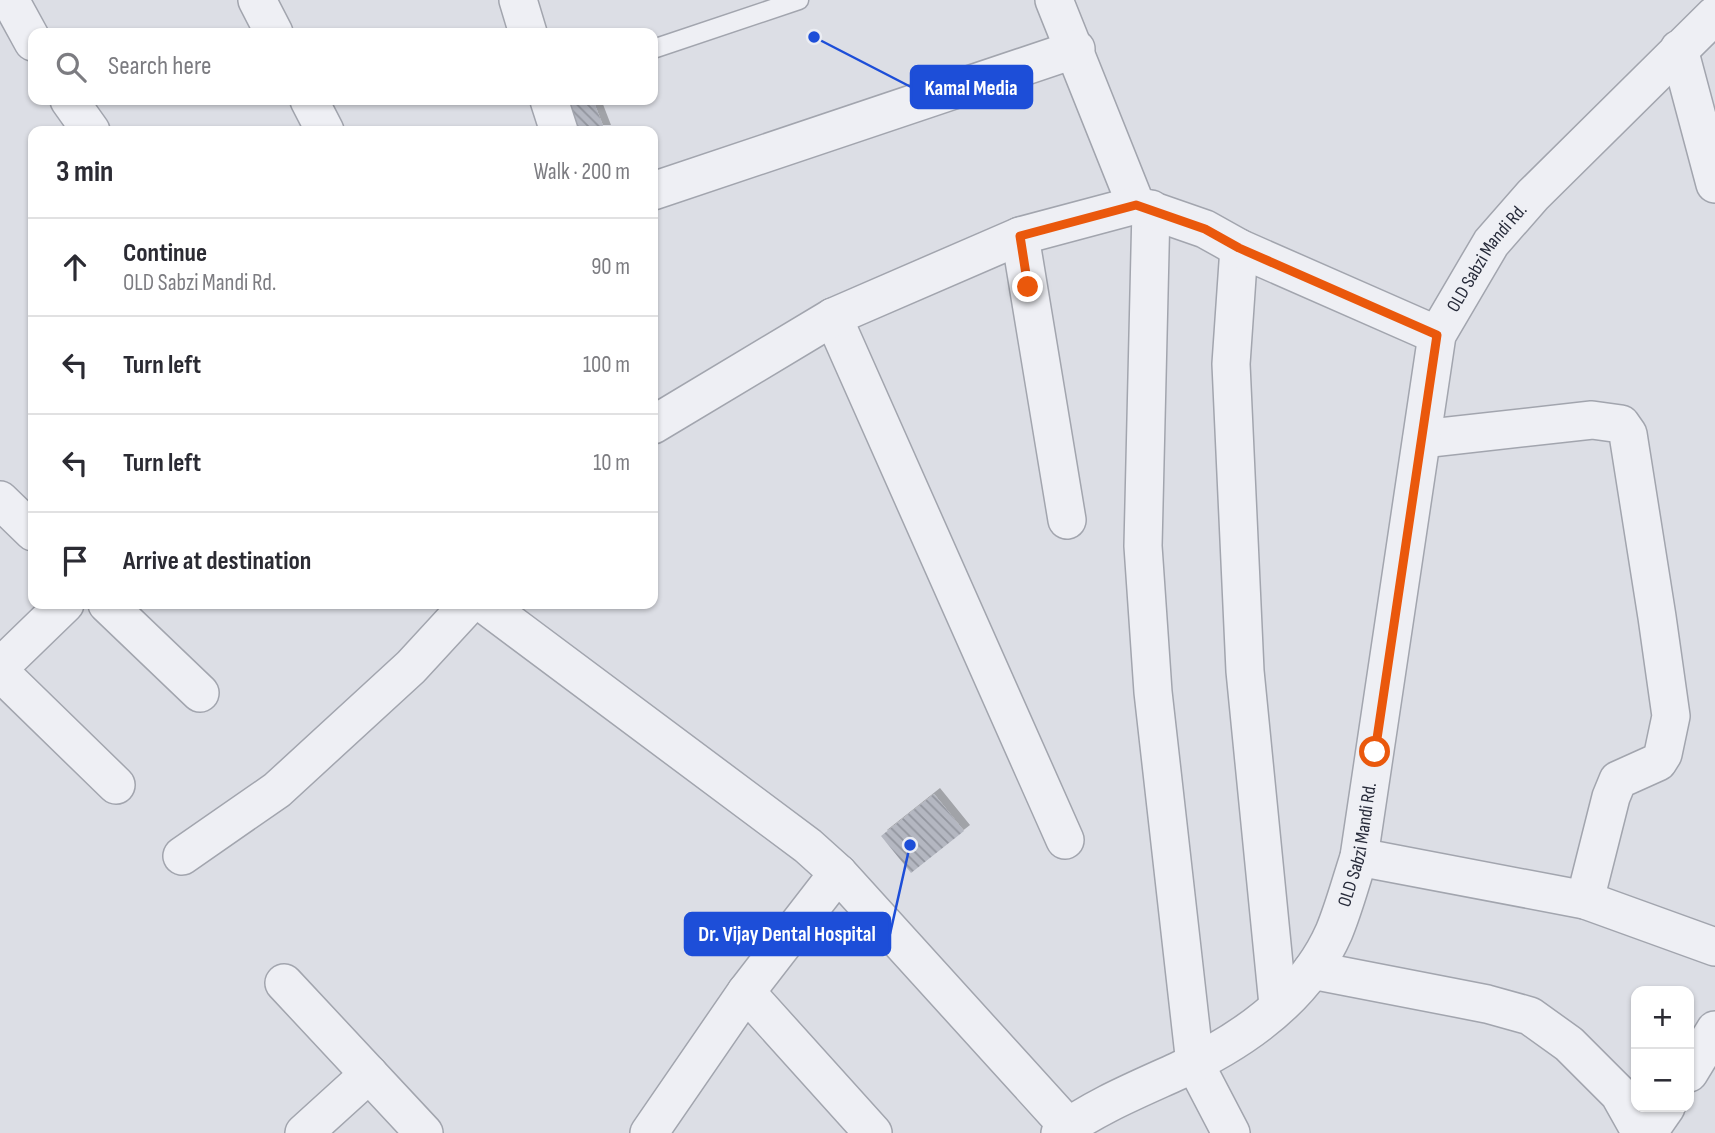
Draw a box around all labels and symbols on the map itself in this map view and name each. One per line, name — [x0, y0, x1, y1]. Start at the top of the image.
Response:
callout: Kamal Media — [911, 66, 1032, 108]
text: Kamal Media — [924, 76, 1018, 101]
street label: OLD Sabzi Mandi Rd. — [1442, 199, 1532, 316]
route end — [1012, 271, 1043, 302]
route start — [1359, 736, 1390, 767]
street label: OLD Sabzi Mandi Rd. — [1333, 781, 1381, 910]
callout: Dr. Vijay Dental Hospital — [685, 913, 890, 955]
text: Dr. Vijay Dental Hospital — [698, 922, 876, 947]

